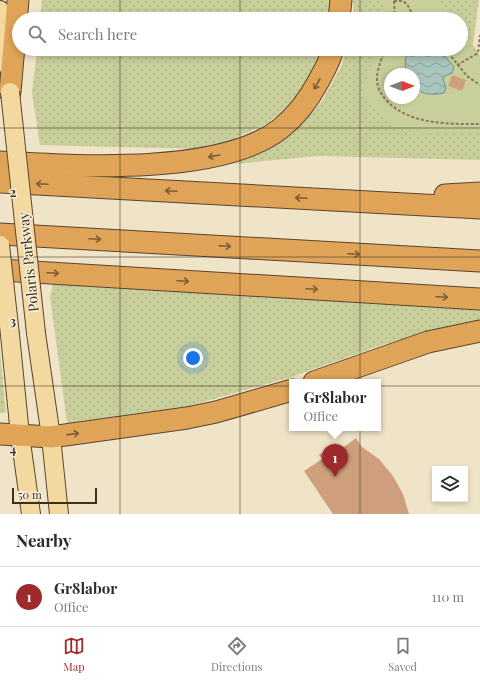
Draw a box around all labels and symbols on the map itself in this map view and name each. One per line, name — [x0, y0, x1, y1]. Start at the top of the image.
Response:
north arrow — [384, 68, 420, 104]
one-way arrow — [313, 78, 321, 90]
one-way arrow — [208, 152, 221, 160]
one-way arrow — [36, 181, 49, 188]
text: 2 — [10, 183, 17, 200]
one-way arrow — [165, 187, 178, 195]
one-way arrow — [295, 194, 308, 201]
street label: Polaris Parkway — [13, 211, 43, 313]
one-way arrow — [88, 236, 101, 243]
one-way arrow — [218, 242, 231, 250]
one-way arrow — [347, 251, 360, 258]
one-way arrow — [46, 269, 59, 277]
one-way arrow — [176, 277, 189, 284]
one-way arrow — [305, 285, 318, 292]
one-way arrow — [435, 293, 448, 300]
text: 3 — [10, 312, 16, 329]
your location — [183, 348, 203, 368]
one-way arrow — [66, 430, 79, 438]
text: 4 — [10, 440, 17, 457]
pin: 1 — [322, 444, 348, 477]
scale bar — [12, 486, 97, 505]

